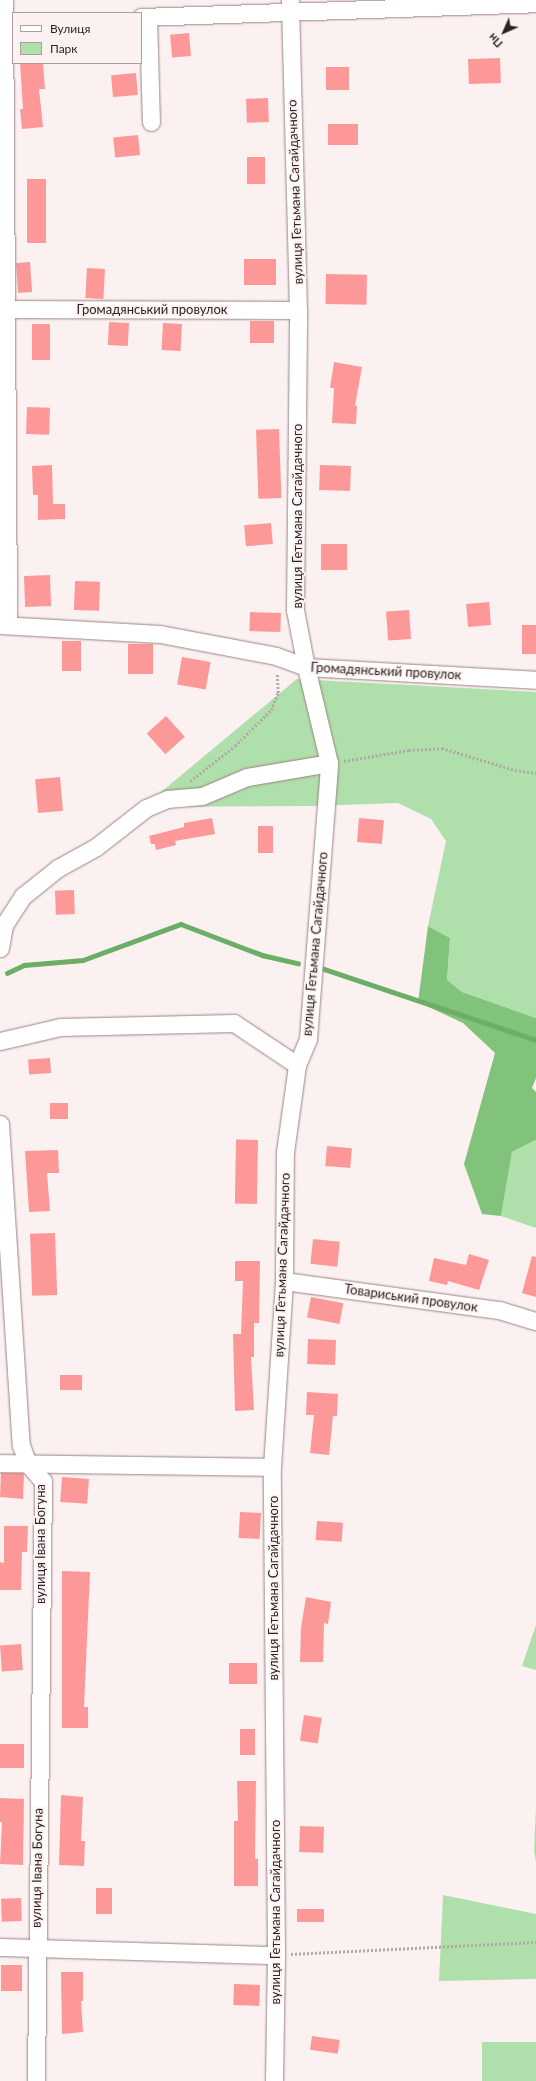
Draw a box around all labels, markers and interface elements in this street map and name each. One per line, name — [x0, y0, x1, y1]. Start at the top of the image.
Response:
legend — [12, 12, 142, 64]
north arrow — [484, 12, 524, 52]
text: Вулиця — [50, 21, 90, 36]
text: Пн — [485, 31, 505, 51]
text: Парк — [50, 41, 78, 56]
street label: вулиця Гетьмана Сагайдачного — [284, 99, 306, 285]
street label: Громадянський провулок — [76, 301, 228, 317]
street label: вулиця Гетьмана Сагайдачного — [289, 424, 305, 608]
street label: Громадянський провулок — [310, 659, 462, 683]
street label: вулиця Гетьмана Сагайдачного — [299, 851, 331, 1037]
street label: вулиця Гетьмана Сагайдачного — [271, 1172, 293, 1358]
street label: Товариський провулок — [343, 1281, 479, 1315]
street label: вулиця Івана Богуна — [32, 1484, 48, 1604]
street label: вулиця Гетьмана Сагайдачного — [265, 1496, 281, 1680]
street label: вулиця Івана Богуна — [28, 1808, 46, 1928]
street label: вулиця Гетьмана Сагайдачного — [267, 1820, 283, 2004]

